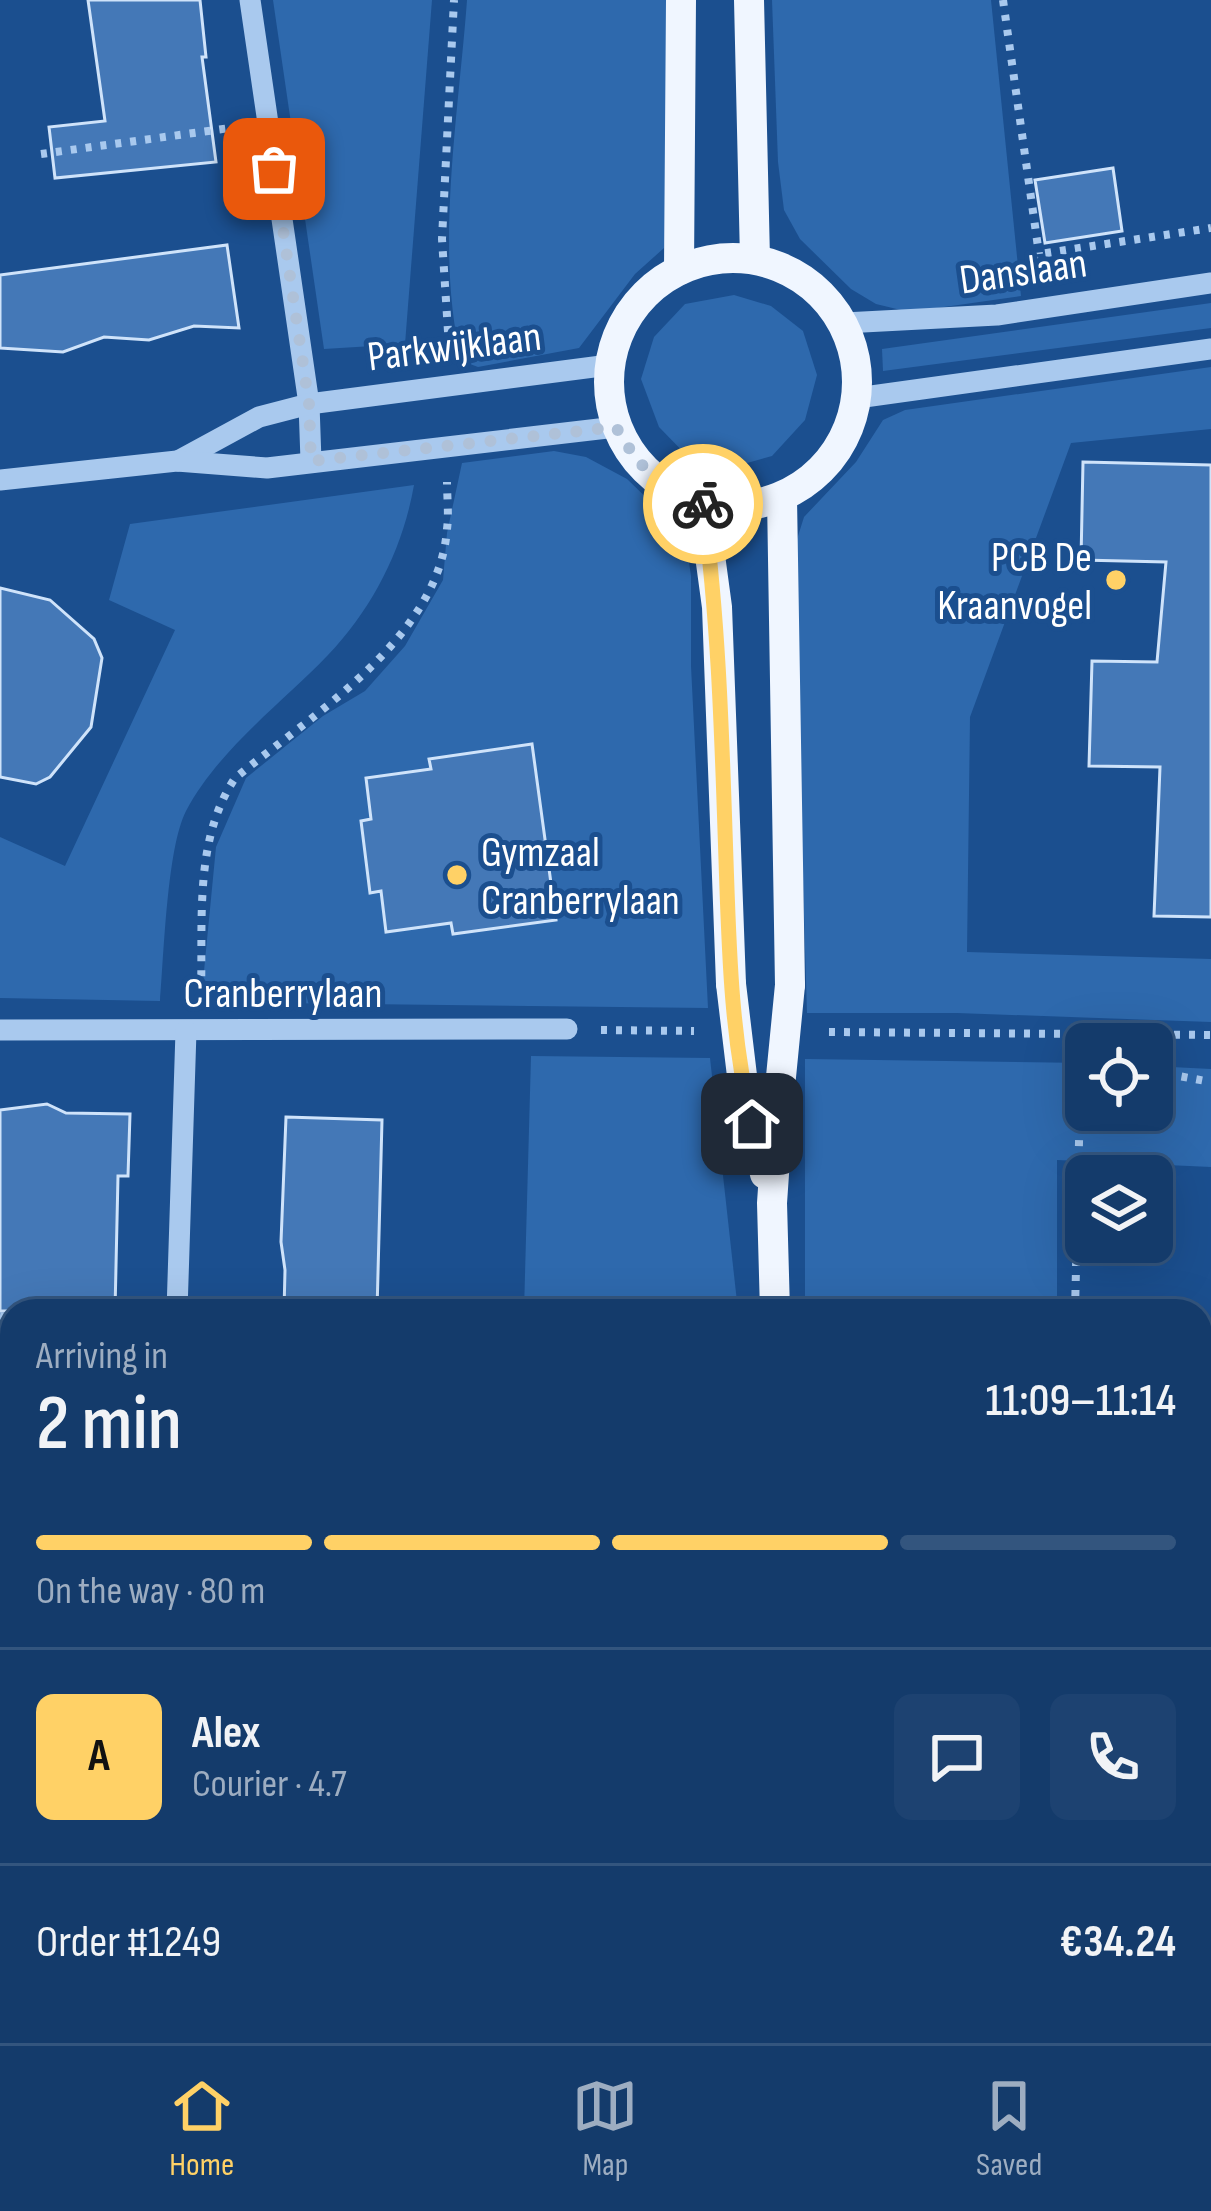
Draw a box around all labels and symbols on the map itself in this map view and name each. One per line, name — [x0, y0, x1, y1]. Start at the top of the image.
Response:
pin — [223, 118, 325, 220]
street label: Danslaan — [957, 238, 1090, 307]
street label: Parkwijklaan — [365, 312, 544, 383]
courier — [643, 444, 763, 564]
place label: PCB De Kraanvogel — [937, 533, 1092, 632]
marker: PCB De Kraanvogel — [1103, 567, 1129, 593]
place label: Gymzaal Cranberrylaan — [481, 828, 680, 927]
marker: Gymzaal Cranberrylaan — [444, 862, 470, 888]
street label: Cranberrylaan — [184, 969, 382, 1020]
pin — [701, 1073, 803, 1175]

